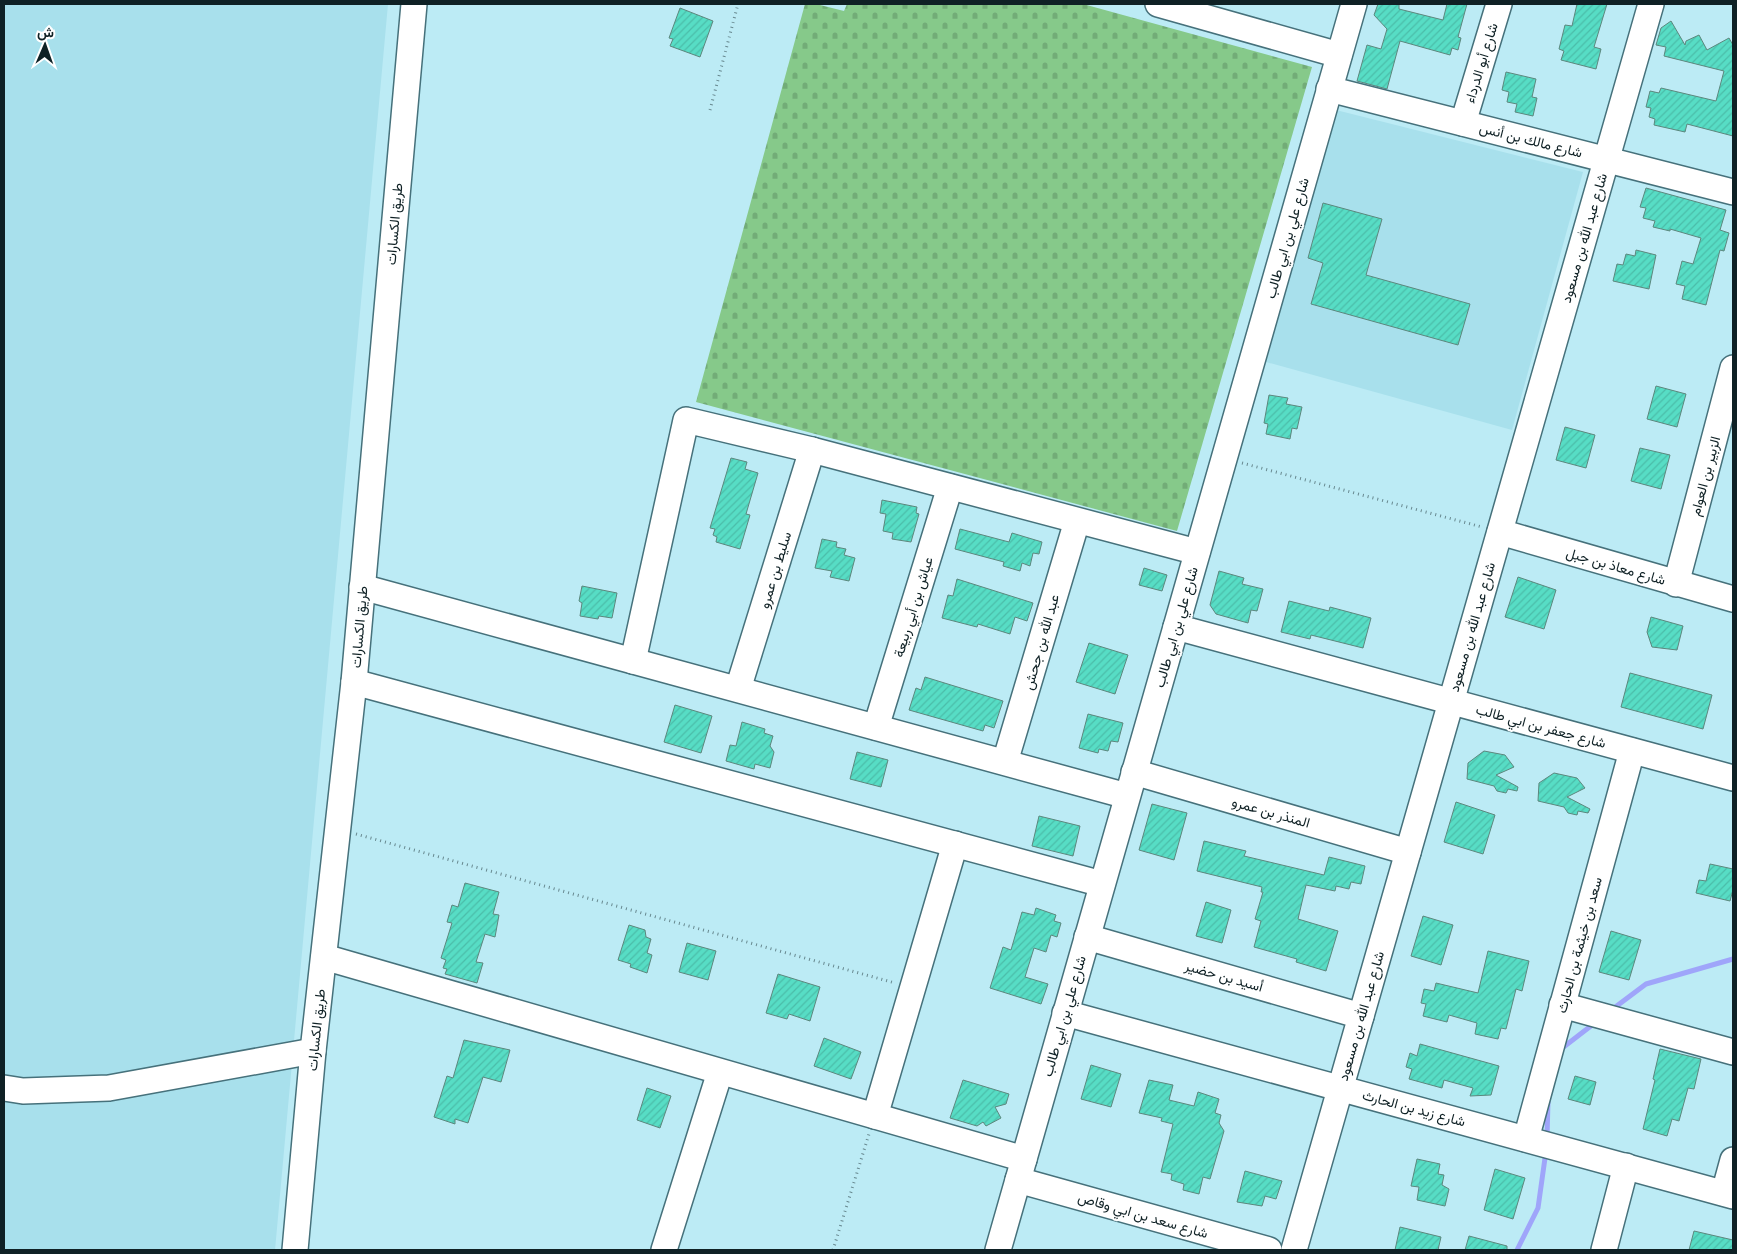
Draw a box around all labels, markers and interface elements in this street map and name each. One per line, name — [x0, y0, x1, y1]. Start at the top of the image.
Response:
north arrow — [20, 20, 70, 70]
street label: شارع أبو الدرداء — [1461, 21, 1504, 106]
text: ش — [37, 24, 54, 41]
street label: شارع مالك بن أنس — [1477, 119, 1584, 163]
street label: شارع عبد الله بن مسعود — [1558, 171, 1613, 305]
street label: شارع علي بن ابي طالب — [1262, 176, 1316, 301]
street label: طريق الكسارات — [382, 182, 407, 266]
street label: الزبير بن العوام — [1687, 434, 1724, 518]
street label: سليط بن عمرو — [756, 530, 795, 611]
street label: شارع معاذ بن جبل — [1564, 544, 1667, 591]
street label: عياش بن أبي ربيعة — [890, 555, 940, 660]
street label: شارع عبد الله بن مسعود — [1446, 560, 1501, 694]
street label: شارع علي بن ابي طالب — [1151, 565, 1205, 690]
street label: طريق الكسارات — [347, 585, 372, 669]
street label: عبد الله بن جحش — [1020, 592, 1063, 692]
street label: شارع جعفر بن ابي طالب — [1473, 701, 1608, 755]
street label: المنذر بن عمرو — [1230, 793, 1312, 832]
street label: سعد بن خيثمة بن الحارث — [1553, 875, 1606, 1015]
street label: شارع عبد الله بن مسعود — [1335, 949, 1390, 1083]
street label: شارع علي بن ابي طالب — [1039, 954, 1093, 1079]
street label: أسيد بن حضير — [1182, 957, 1265, 996]
street label: طريق الكسارات — [304, 988, 329, 1072]
street label: شارع زيد بن الحارث — [1360, 1087, 1467, 1132]
street label: شارع سعد بن ابي وقاص — [1075, 1189, 1210, 1245]

